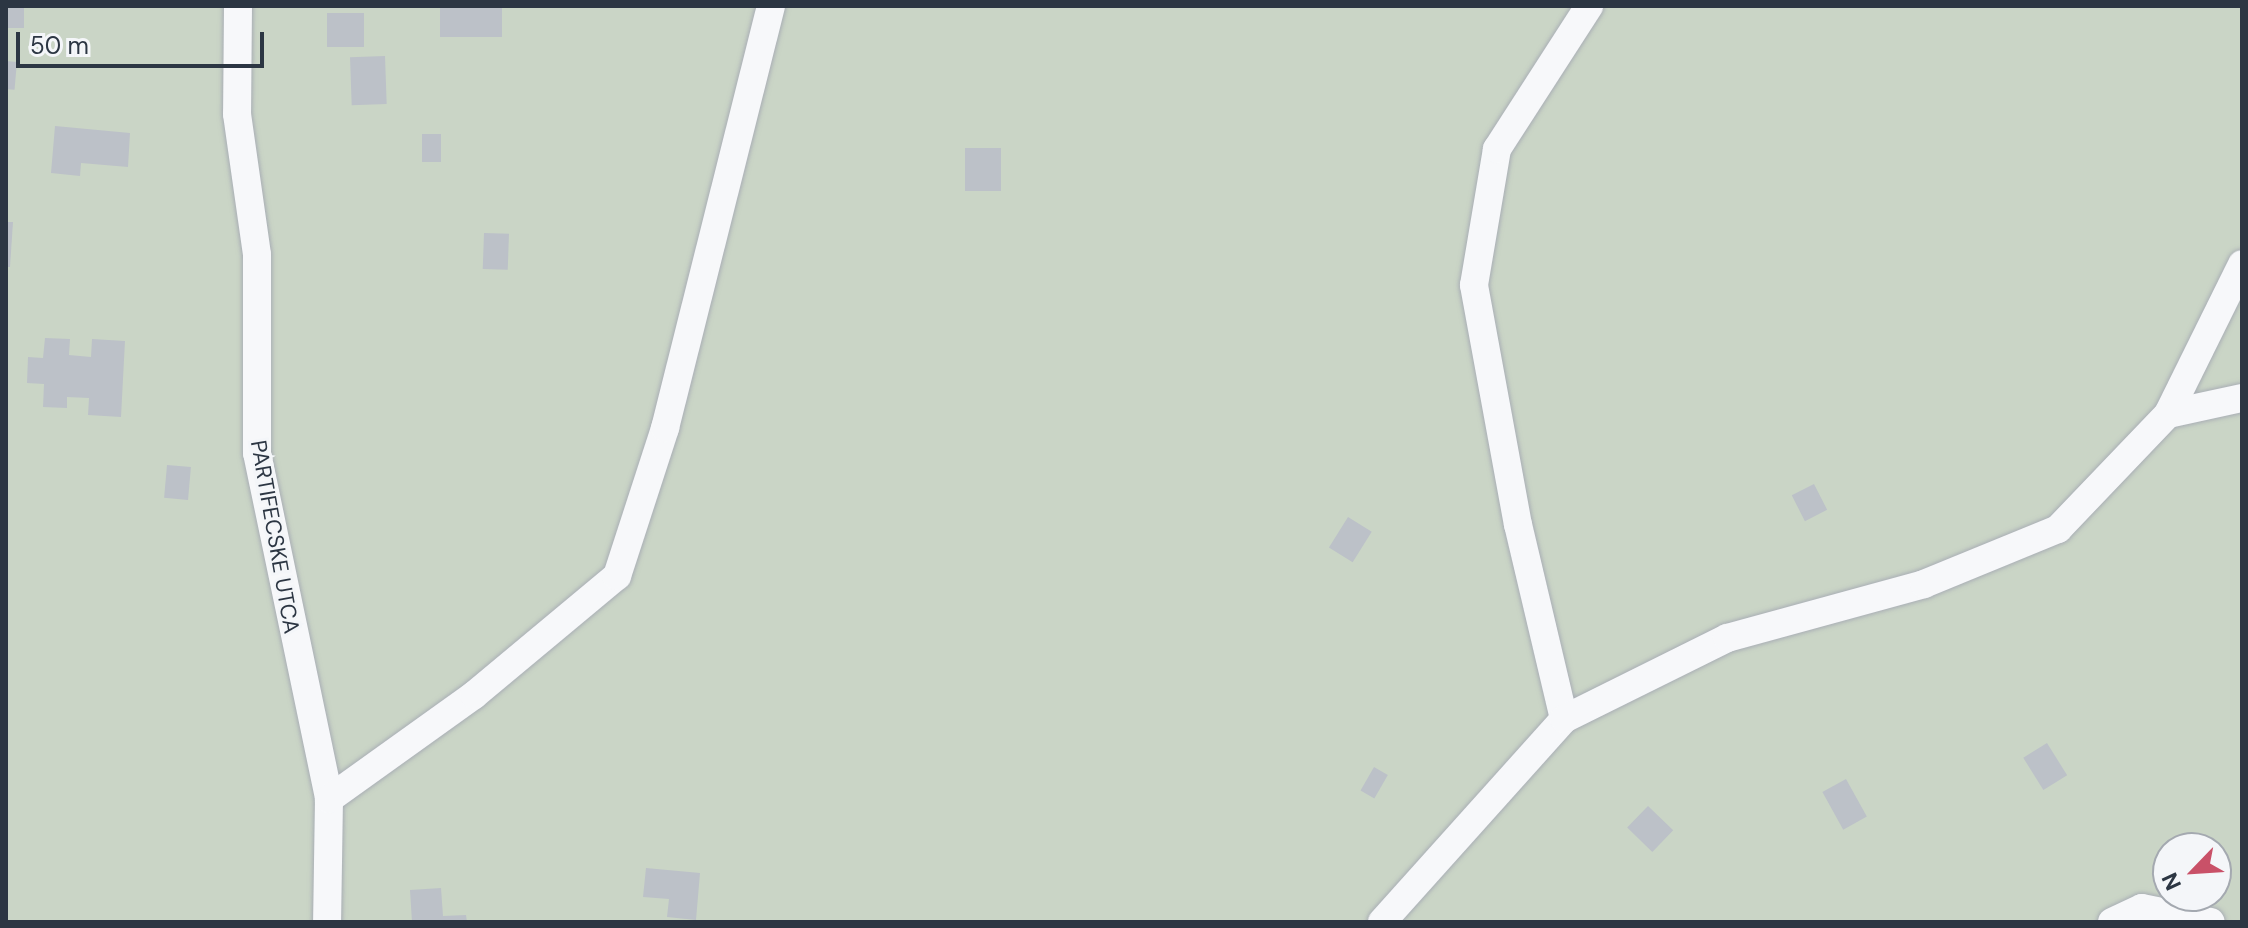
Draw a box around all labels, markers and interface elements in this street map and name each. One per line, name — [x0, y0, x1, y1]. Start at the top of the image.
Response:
scale bar — [20, 16, 268, 66]
text: 50 m — [30, 30, 89, 61]
street label: PARTIFECSKE UTCA — [245, 438, 305, 636]
north arrow — [2152, 832, 2232, 912]
text: N — [2155, 868, 2188, 895]

